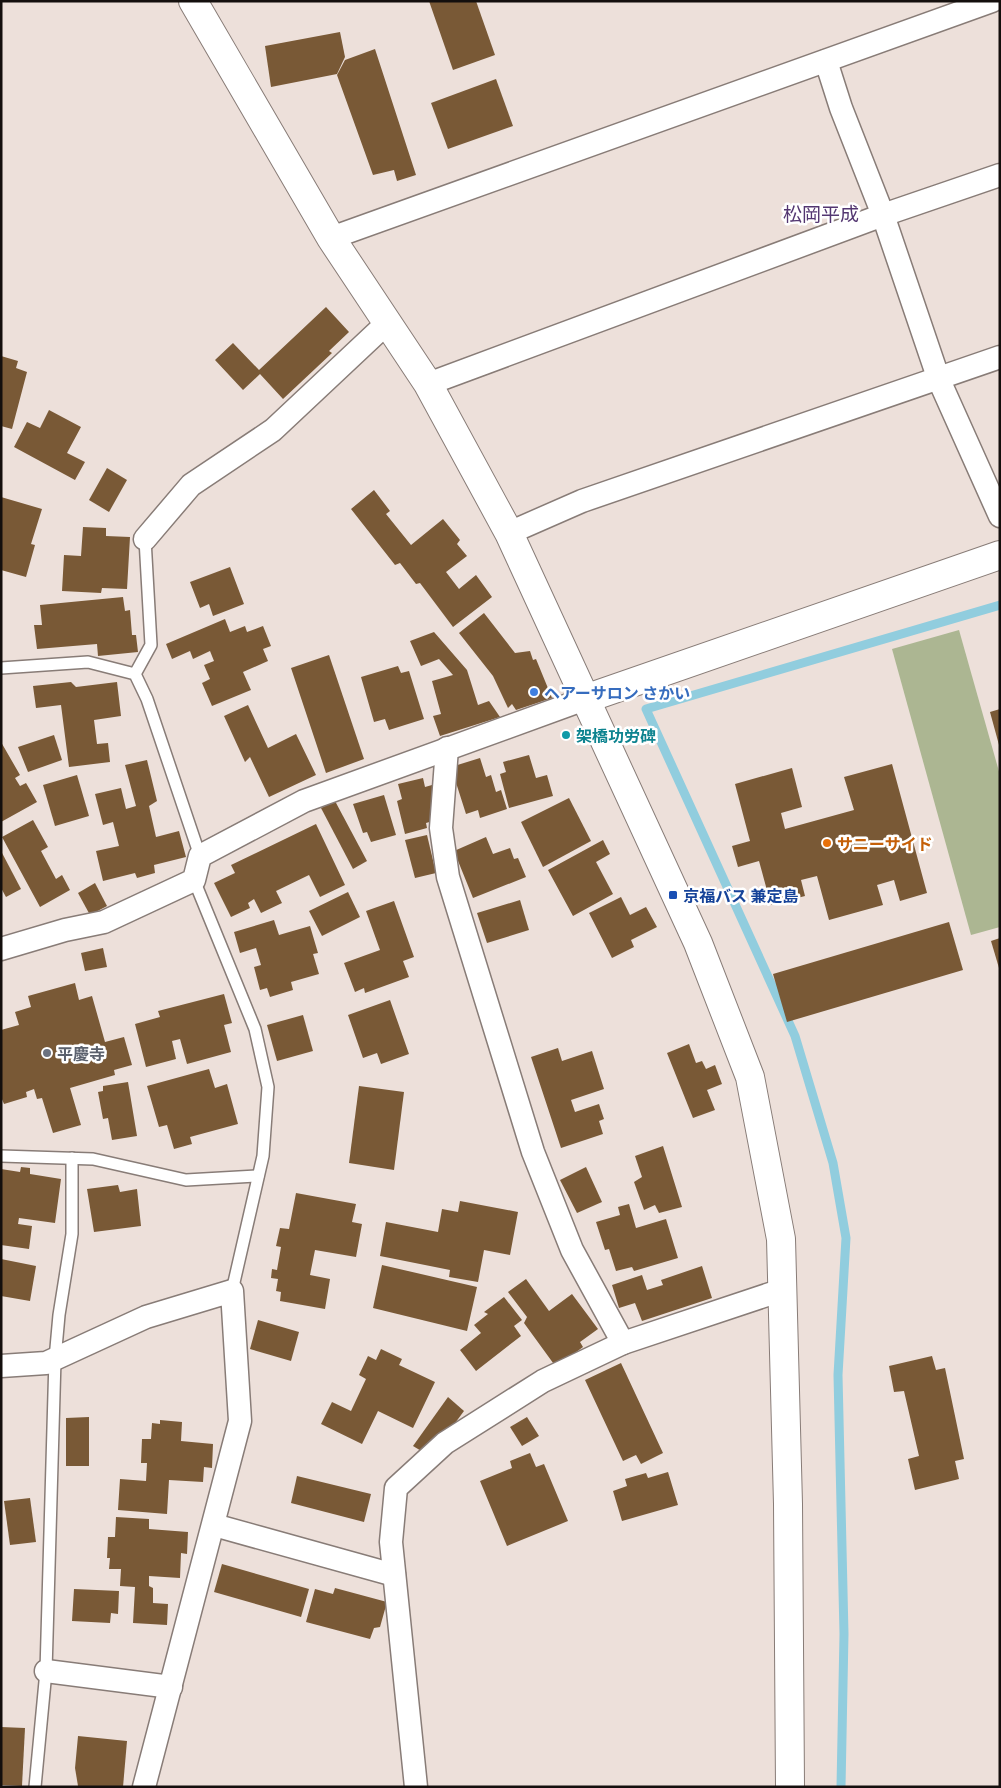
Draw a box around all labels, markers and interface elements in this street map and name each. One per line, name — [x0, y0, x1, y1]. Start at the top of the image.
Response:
district label: 松岡平成 — [783, 202, 859, 225]
place label: ヘアーサロン さかい — [544, 683, 690, 702]
marker: ヘアーサロン さかい — [528, 686, 540, 698]
place label: 架橋功労碑 — [576, 726, 656, 745]
marker: 架橋功労碑 — [560, 729, 572, 741]
place label: サニーサイド — [837, 834, 933, 853]
marker: サニーサイド — [821, 837, 833, 849]
place label: 京福バス 兼定島 — [683, 886, 798, 905]
marker: 京福バス 兼定島 — [667, 889, 679, 901]
place label: 平慶寺 — [57, 1044, 105, 1063]
marker: 平慶寺 — [41, 1047, 53, 1059]

